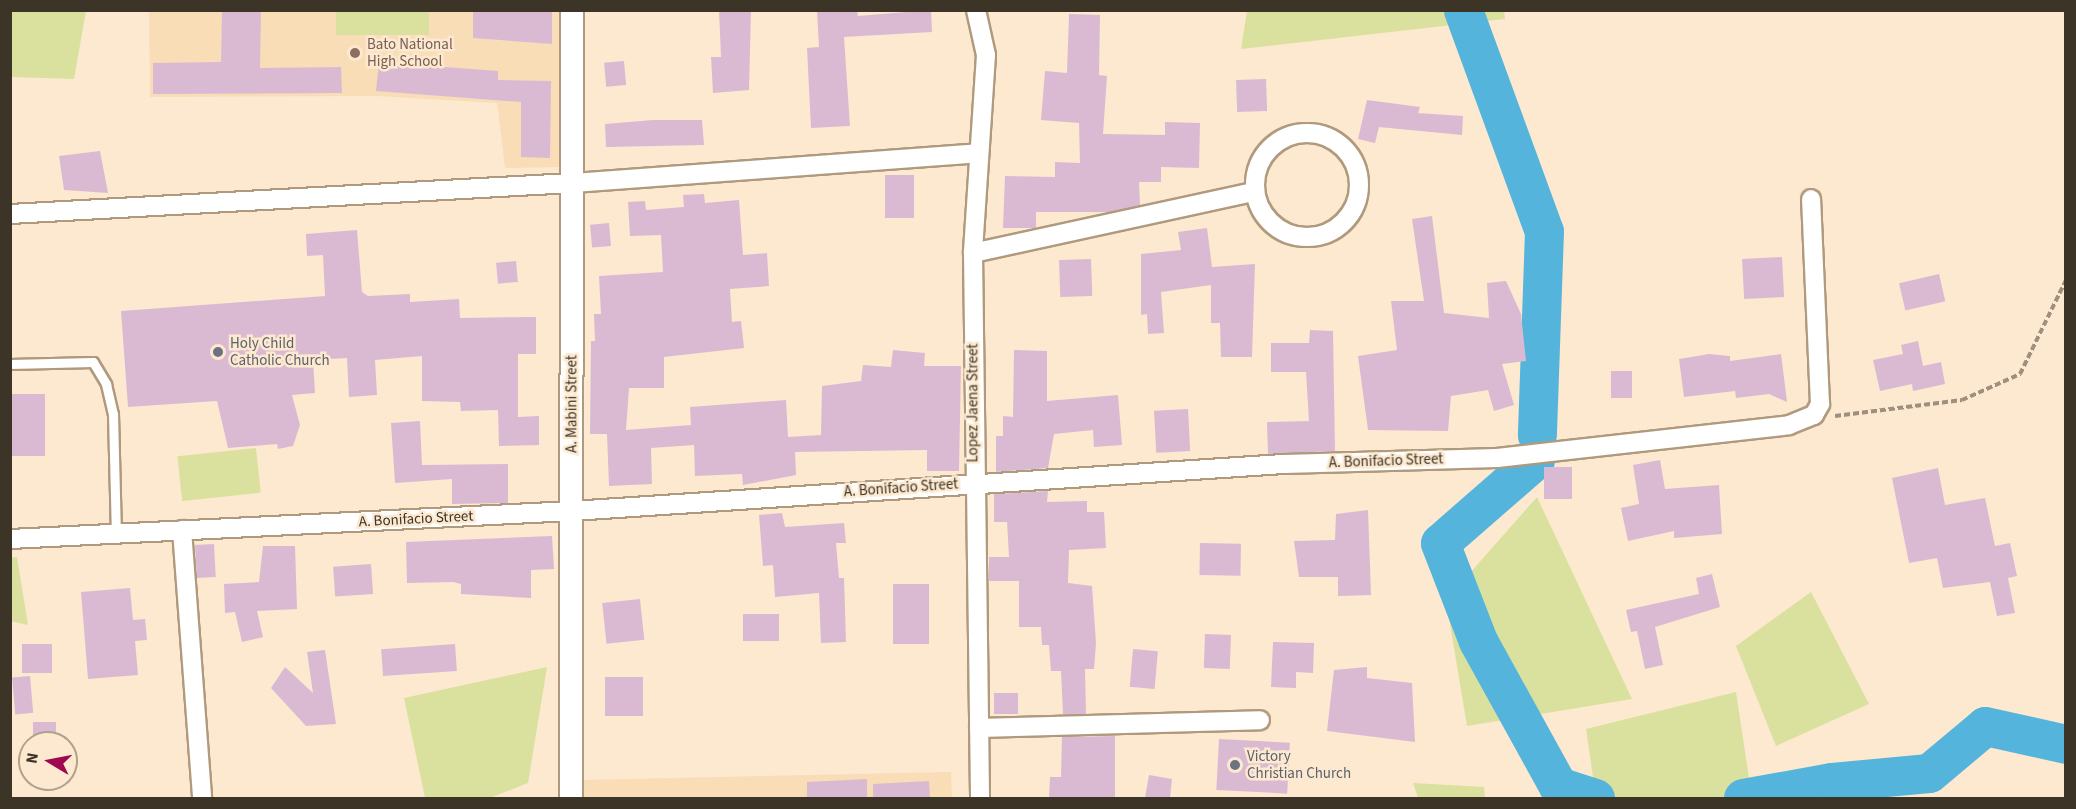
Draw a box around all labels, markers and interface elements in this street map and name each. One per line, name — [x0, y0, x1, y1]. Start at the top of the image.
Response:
place label: Bato National High School — [367, 35, 453, 70]
marker: Bato National High School — [348, 46, 362, 60]
place label: Holy Child Catholic Church — [230, 334, 330, 369]
street label: Lopez Jaena Street — [964, 344, 982, 462]
marker: Holy Child Catholic Church — [211, 345, 225, 359]
street label: A. Mabini Street — [563, 355, 581, 453]
street label: A. Bonifacio Street — [1328, 450, 1444, 472]
street label: A. Bonifacio Street — [843, 475, 959, 501]
street label: A. Bonifacio Street — [358, 507, 474, 531]
north arrow — [18, 731, 78, 791]
place label: Victory Christian Church — [1247, 747, 1351, 782]
text: N — [20, 751, 44, 765]
marker: Victory Christian Church — [1228, 758, 1242, 772]

